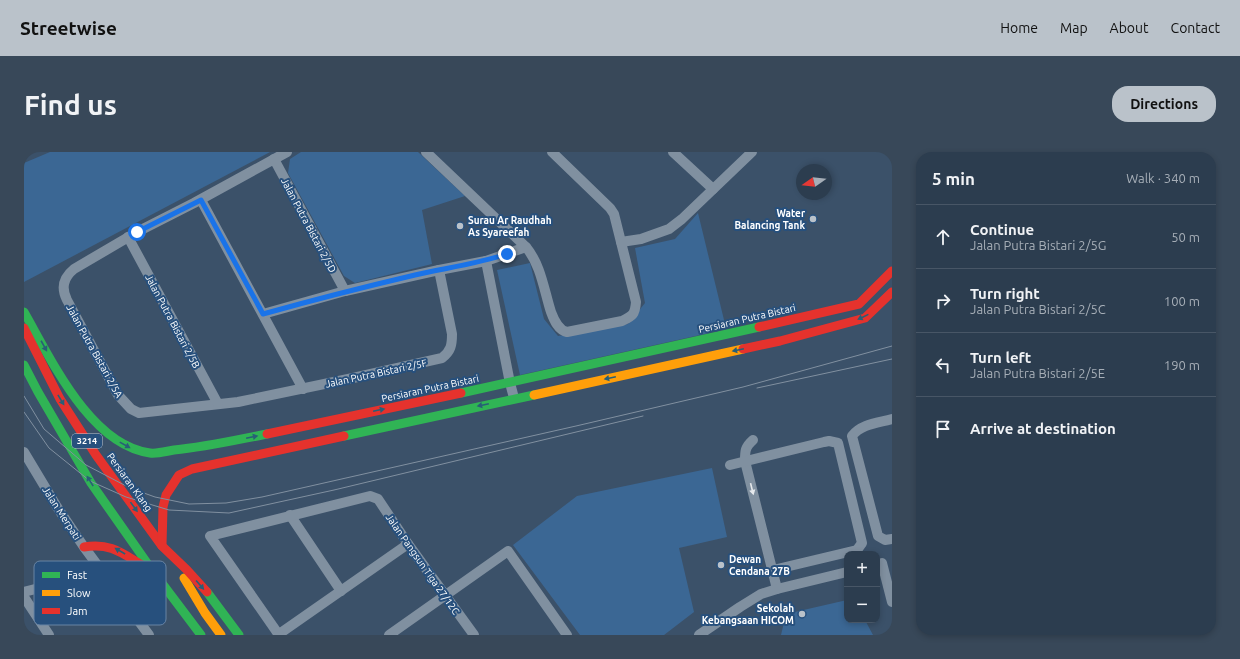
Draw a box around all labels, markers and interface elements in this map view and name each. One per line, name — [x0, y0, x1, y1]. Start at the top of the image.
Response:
text: Streetwise — [20, 17, 117, 39]
text: Home — [1000, 20, 1038, 36]
text: Map — [1060, 20, 1088, 36]
text: About — [1110, 20, 1149, 36]
text: Contact — [1171, 20, 1220, 36]
button: Directions — [1112, 86, 1216, 122]
text: Find us — [24, 89, 117, 120]
north arrow — [796, 164, 832, 200]
text: 5 min — [932, 169, 975, 188]
text: Walk · 340 m — [1126, 171, 1200, 185]
street label: Jalan Putra Bistari 2/5D — [279, 176, 338, 274]
place label: Water Balancing Tank — [734, 208, 806, 231]
marker: Water Balancing Tank — [808, 214, 818, 224]
place label: Surau Ar Raudhah As Syareefah — [468, 215, 552, 238]
marker: Surau Ar Raudhah As Syareefah — [455, 221, 465, 231]
text: Continue — [970, 221, 1034, 238]
route start — [128, 223, 146, 241]
icon: ahead — [932, 226, 954, 248]
text: 50 m — [1171, 230, 1200, 244]
text: Jalan Putra Bistari 2/5G — [970, 238, 1106, 252]
route end — [498, 245, 516, 263]
street label: Jalan Putra Bistari 2/5B — [143, 272, 202, 370]
text: Turn right — [970, 285, 1040, 302]
icon: right — [932, 290, 954, 312]
text: 100 m — [1164, 294, 1200, 308]
street label: Persiaran Putra Bistari — [698, 302, 797, 335]
text: Jalan Putra Bistari 2/5C — [970, 302, 1106, 316]
street label: Jalan Putra Bistari 2/5A — [64, 303, 125, 400]
one-way arrow — [857, 314, 869, 320]
one-way arrow — [40, 340, 47, 352]
one-way arrow — [731, 348, 744, 354]
text: Turn left — [970, 349, 1031, 366]
icon: left — [932, 354, 954, 376]
street label: Jalan Putra Bistari 2/5F — [324, 357, 428, 390]
text: 190 m — [1164, 358, 1200, 372]
text: Jalan Putra Bistari 2/5E — [970, 366, 1105, 380]
street label: Persiaran Putra Bistari — [380, 373, 480, 404]
one-way arrow — [604, 375, 617, 381]
one-way arrow — [58, 394, 65, 406]
one-way arrow — [477, 403, 490, 409]
one-way arrow — [373, 407, 386, 413]
icon: arrive — [932, 418, 954, 440]
text: Arrive at destination — [970, 420, 1116, 437]
one-way arrow — [246, 433, 258, 439]
road number: 3214 — [72, 434, 102, 448]
one-way arrow — [119, 441, 131, 448]
street label: Persiaran Klang — [105, 451, 154, 514]
one-way arrow — [86, 476, 94, 486]
one-way arrow — [749, 483, 755, 495]
street label: Jalan Merpati — [40, 485, 83, 542]
one-way arrow — [130, 502, 139, 513]
street label: Jalan Pangsun Tiga 27/12C — [384, 512, 462, 617]
one-way arrow — [114, 548, 126, 555]
map controls — [844, 551, 880, 623]
button: + — [844, 551, 880, 587]
place label: Dewan Cendana 27B — [729, 554, 790, 577]
marker: Dewan Cendana 27B — [716, 560, 726, 570]
legend — [34, 561, 166, 625]
text: Fast — [67, 569, 88, 581]
one-way arrow — [195, 579, 204, 590]
text: Slow — [67, 587, 91, 599]
button: − — [844, 587, 880, 623]
place label: Sekolah Kebangsaan HICOM — [702, 603, 794, 626]
text: Jam — [67, 605, 88, 617]
marker: Sekolah Kebangsaan HICOM — [797, 609, 807, 619]

